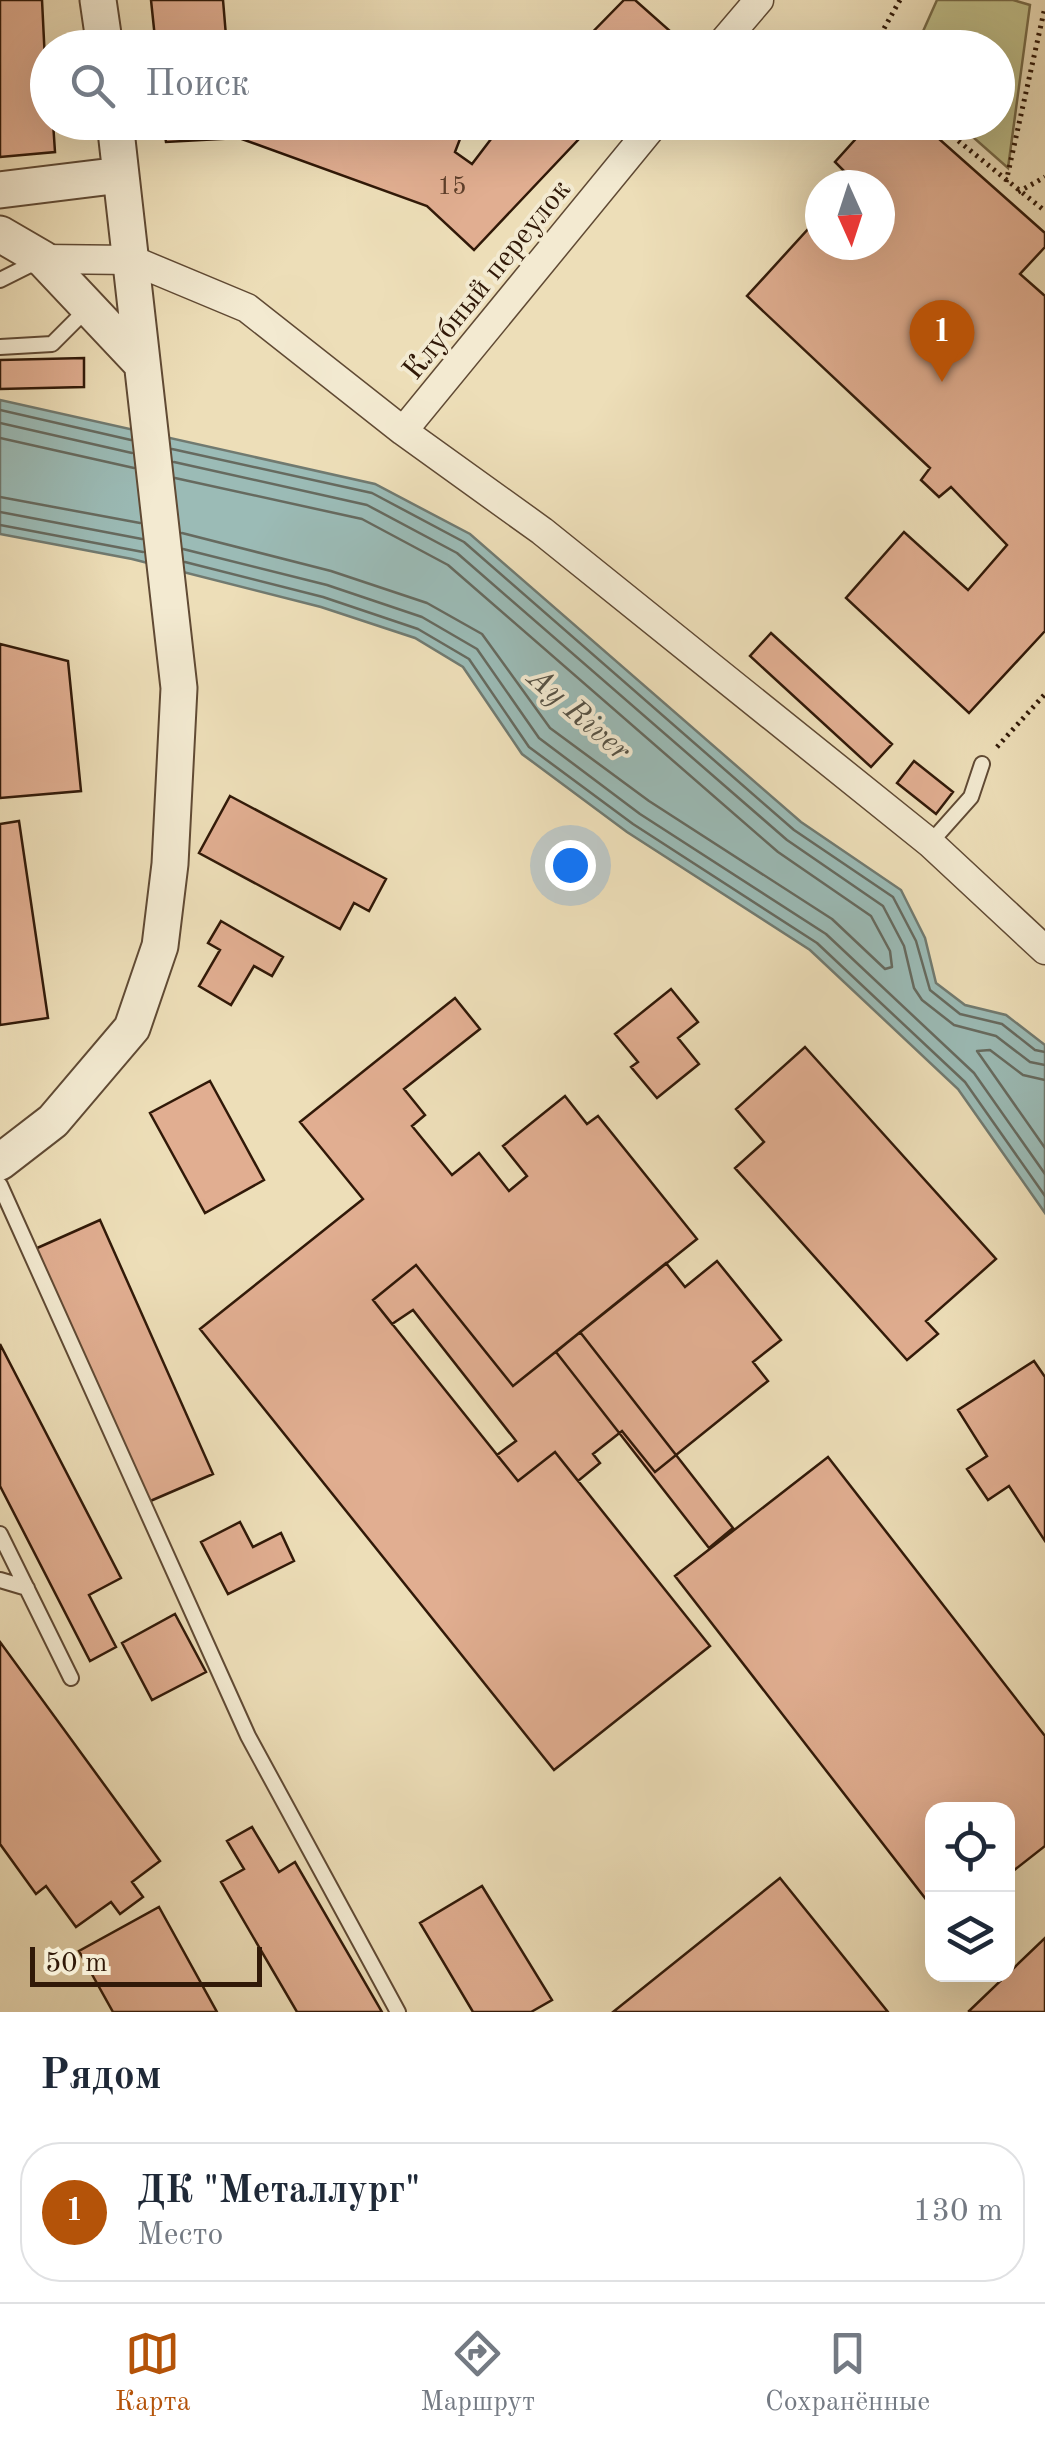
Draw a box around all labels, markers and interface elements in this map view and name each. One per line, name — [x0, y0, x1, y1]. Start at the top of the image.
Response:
search box — [30, 30, 1015, 140]
icon: search — [65, 58, 120, 113]
text: Поиск — [145, 66, 250, 104]
north arrow — [805, 170, 895, 260]
street label: Клубный переулок — [398, 175, 577, 386]
house number: 15 — [437, 175, 467, 200]
pin: 1 — [910, 300, 974, 382]
water label: Ay River — [519, 661, 636, 769]
your location — [545, 840, 596, 891]
map controls — [925, 1802, 1015, 1982]
button: locate — [925, 1802, 1015, 1892]
button: layers — [925, 1892, 1015, 1982]
scale bar — [30, 1942, 262, 1986]
text: 50 m — [45, 1950, 108, 1978]
text: Рядом — [40, 2056, 162, 2098]
text: ДК "Металлург" — [137, 2173, 420, 2211]
text: 1 — [65, 2196, 84, 2228]
text: 130 m — [913, 2196, 1003, 2228]
text: Место — [137, 2220, 223, 2252]
tab: Карта — [115, 2326, 191, 2421]
tab: Маршрут — [420, 2326, 535, 2421]
tab: Сохранённые — [765, 2326, 930, 2421]

